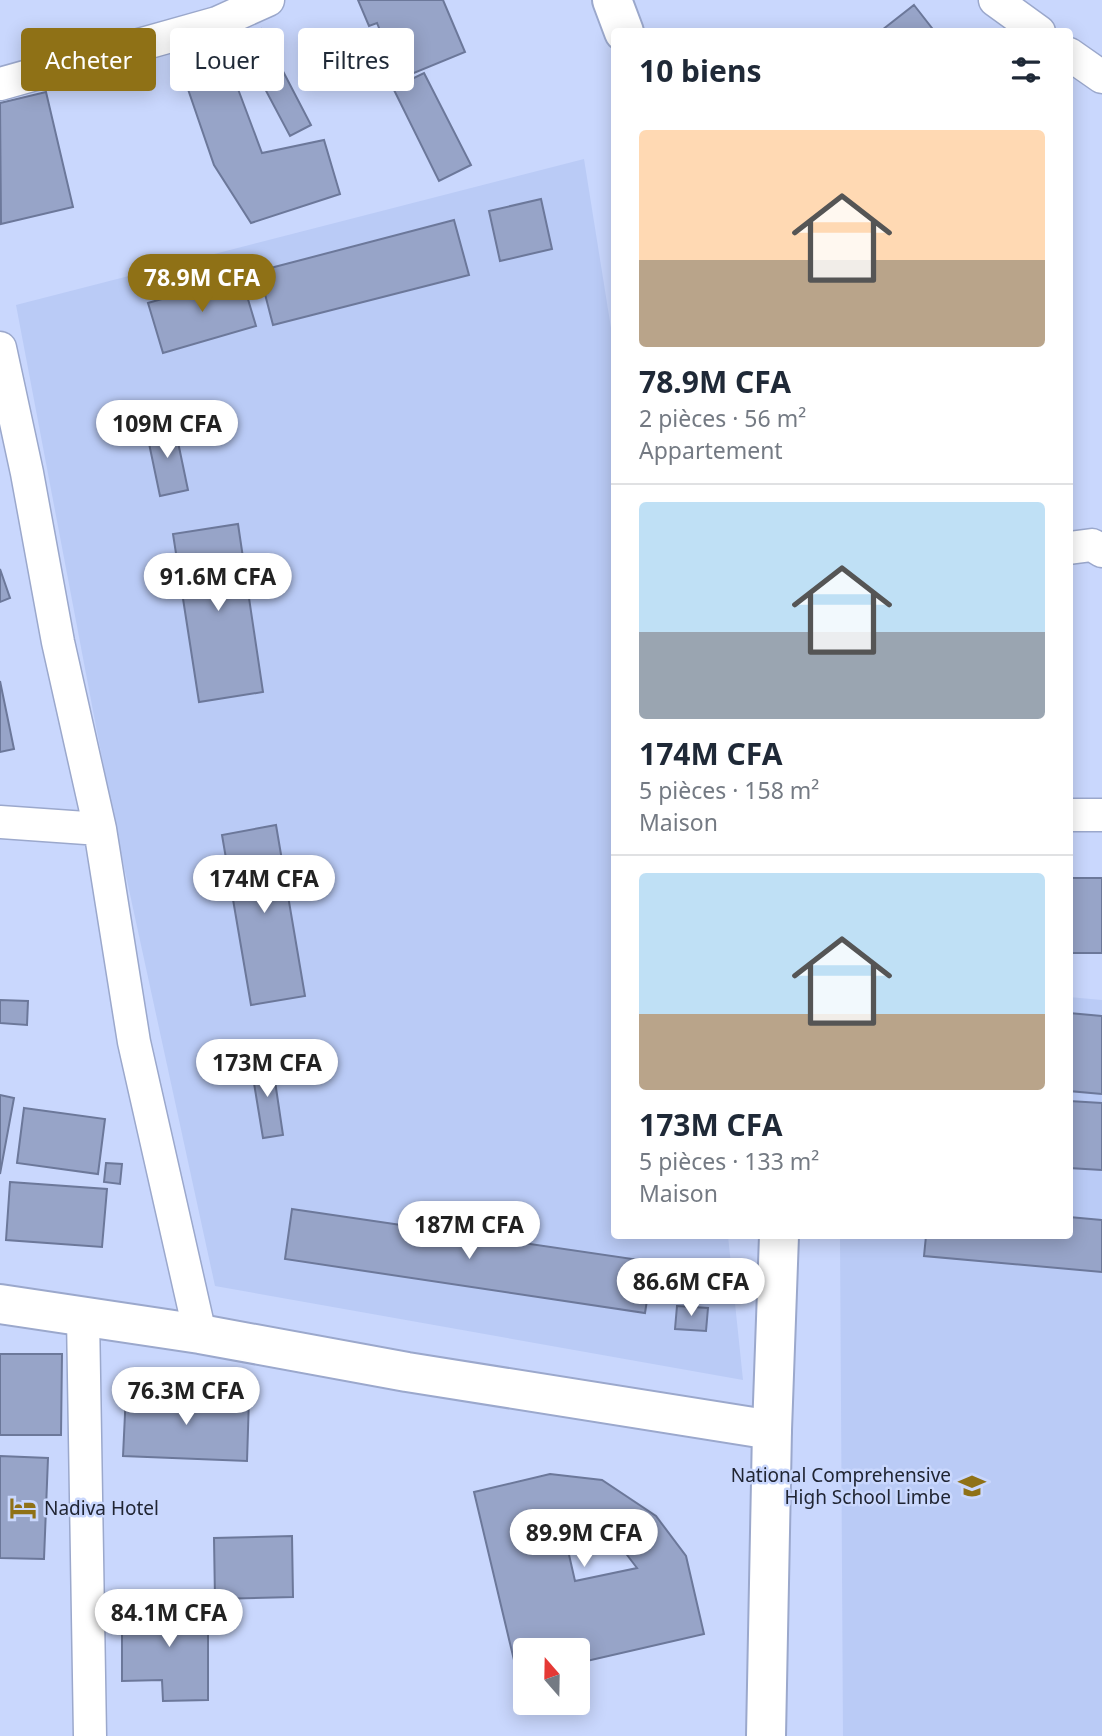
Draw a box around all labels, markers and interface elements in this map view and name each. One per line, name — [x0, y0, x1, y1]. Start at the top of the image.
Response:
chip: Acheter — [21, 28, 156, 91]
chip: Louer — [170, 28, 284, 91]
chip: Filtres — [298, 28, 414, 91]
text: 10 biens — [639, 50, 762, 91]
icon: filters — [1007, 51, 1045, 89]
icon: home — [779, 175, 905, 301]
pin: 78.9M CFA — [122, 254, 282, 314]
text: 78.9M CFA — [144, 261, 260, 293]
text: 78.9M CFA — [639, 361, 791, 402]
pin: 109M CFA — [95, 400, 239, 460]
text: 2 pièces · 56 m² — [639, 402, 806, 434]
text: 109M CFA — [112, 407, 222, 439]
text: Appartement — [639, 434, 783, 466]
icon: home — [779, 547, 905, 673]
pin: 91.6M CFA — [138, 554, 298, 613]
text: 91.6M CFA — [160, 560, 276, 592]
text: 174M CFA — [639, 733, 782, 774]
text: 5 pièces · 158 m² — [639, 774, 819, 806]
text: Maison — [639, 806, 718, 838]
pin: 174M CFA — [192, 856, 336, 915]
text: 174M CFA — [209, 862, 319, 894]
icon: home — [779, 918, 905, 1044]
pin: 173M CFA — [195, 1040, 339, 1099]
text: 173M CFA — [212, 1046, 322, 1078]
text: 173M CFA — [639, 1104, 782, 1145]
text: 5 pièces · 133 m² — [639, 1145, 819, 1177]
text: Maison — [639, 1177, 718, 1209]
pin: 187M CFA — [397, 1202, 541, 1261]
text: 187M CFA — [414, 1208, 524, 1240]
pin: 86.6M CFA — [611, 1258, 771, 1318]
text: 86.6M CFA — [633, 1265, 749, 1297]
pin: 76.3M CFA — [106, 1368, 266, 1427]
text: 76.3M CFA — [128, 1374, 244, 1406]
place label: National Comprehensive High School Limbe — [731, 1462, 951, 1510]
school or university icon: National Comprehensive High School Limbe — [957, 1471, 987, 1501]
hotel icon: Nadiva Hotel — [8, 1493, 38, 1523]
place label: Nadiva Hotel — [44, 1495, 159, 1521]
pin: 89.9M CFA — [504, 1510, 664, 1569]
text: 89.9M CFA — [526, 1516, 642, 1548]
pin: 84.1M CFA — [89, 1590, 249, 1649]
text: 84.1M CFA — [111, 1596, 227, 1628]
north arrow — [513, 1638, 590, 1715]
map controls — [513, 1638, 590, 1715]

